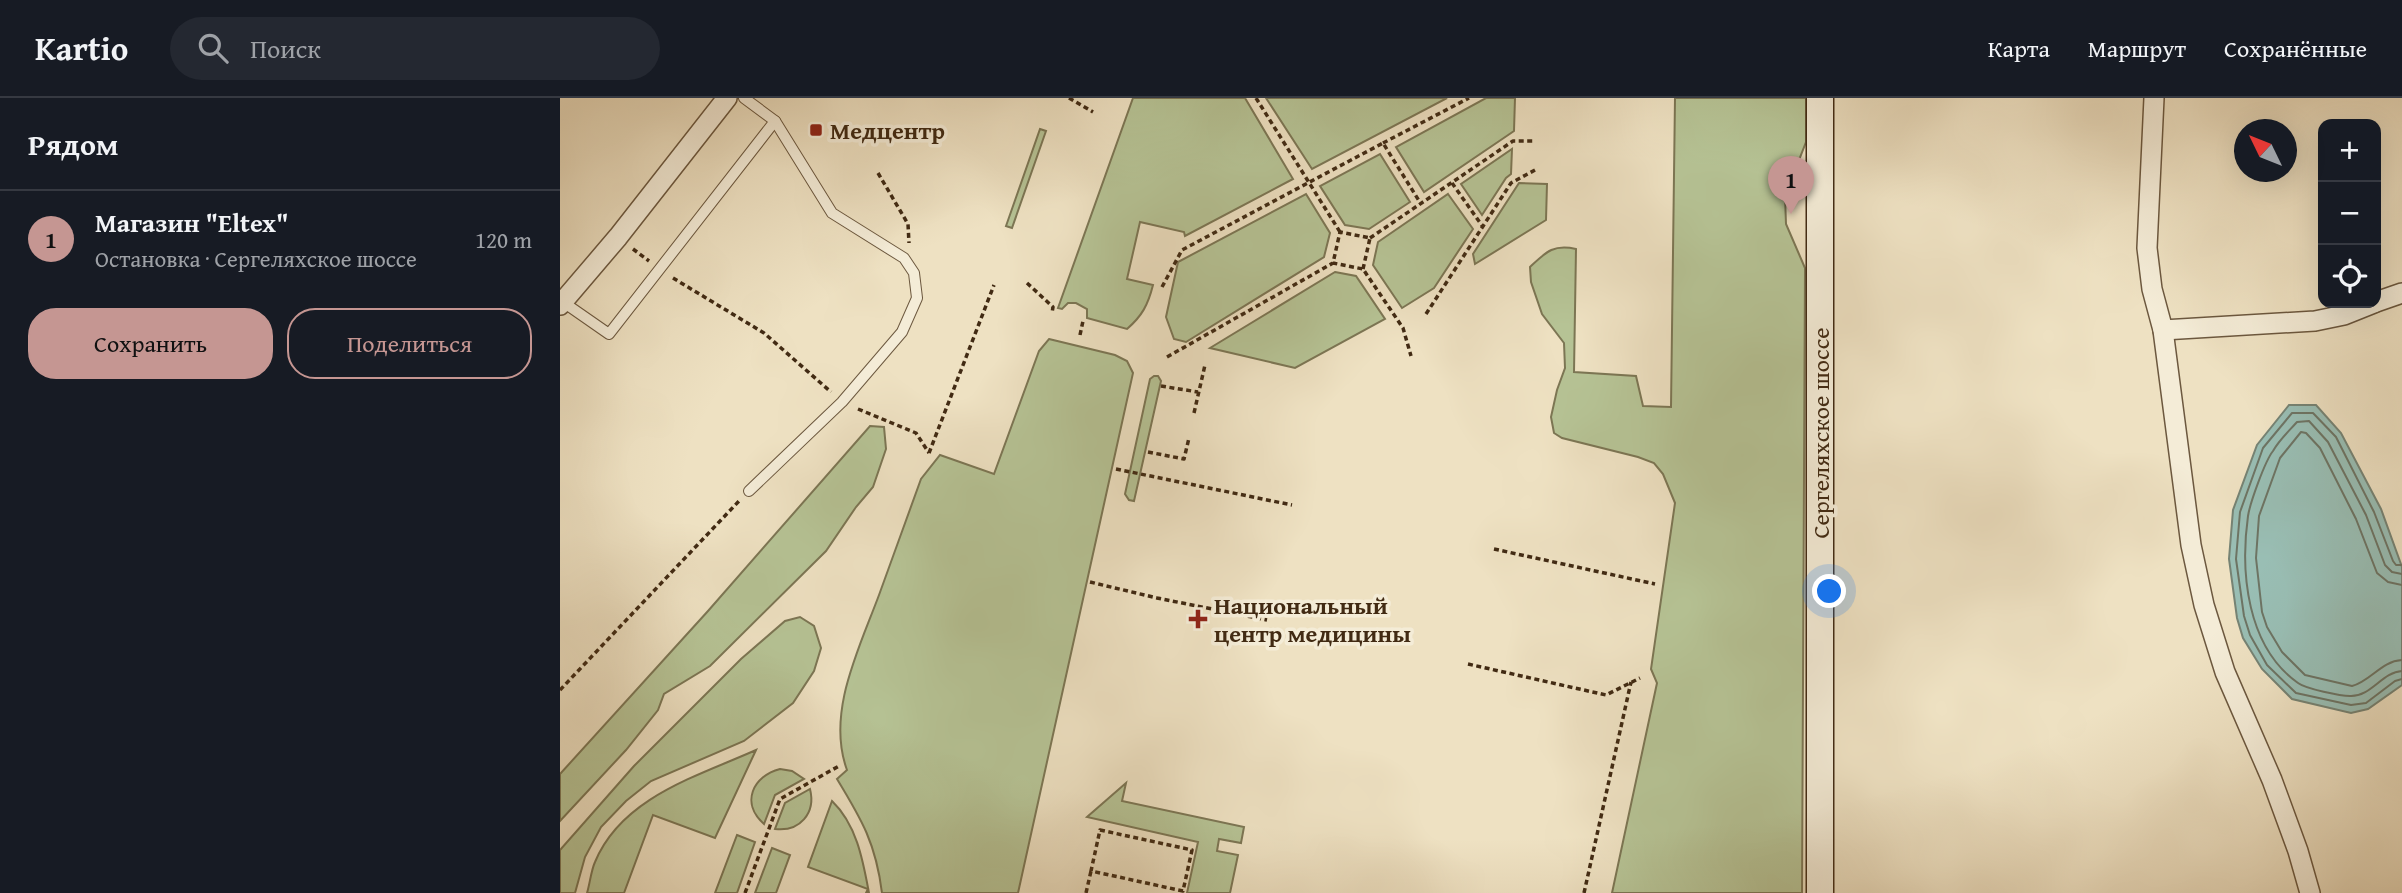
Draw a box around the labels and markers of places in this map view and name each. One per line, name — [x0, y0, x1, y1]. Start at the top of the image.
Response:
place label: Медцентр — [830, 113, 945, 148]
marker: Медцентр — [808, 122, 824, 138]
pin: 1 — [1768, 156, 1814, 214]
place label: Национальный центр медицины — [1214, 588, 1411, 651]
marker: Национальный центр медицины — [1188, 609, 1208, 629]

